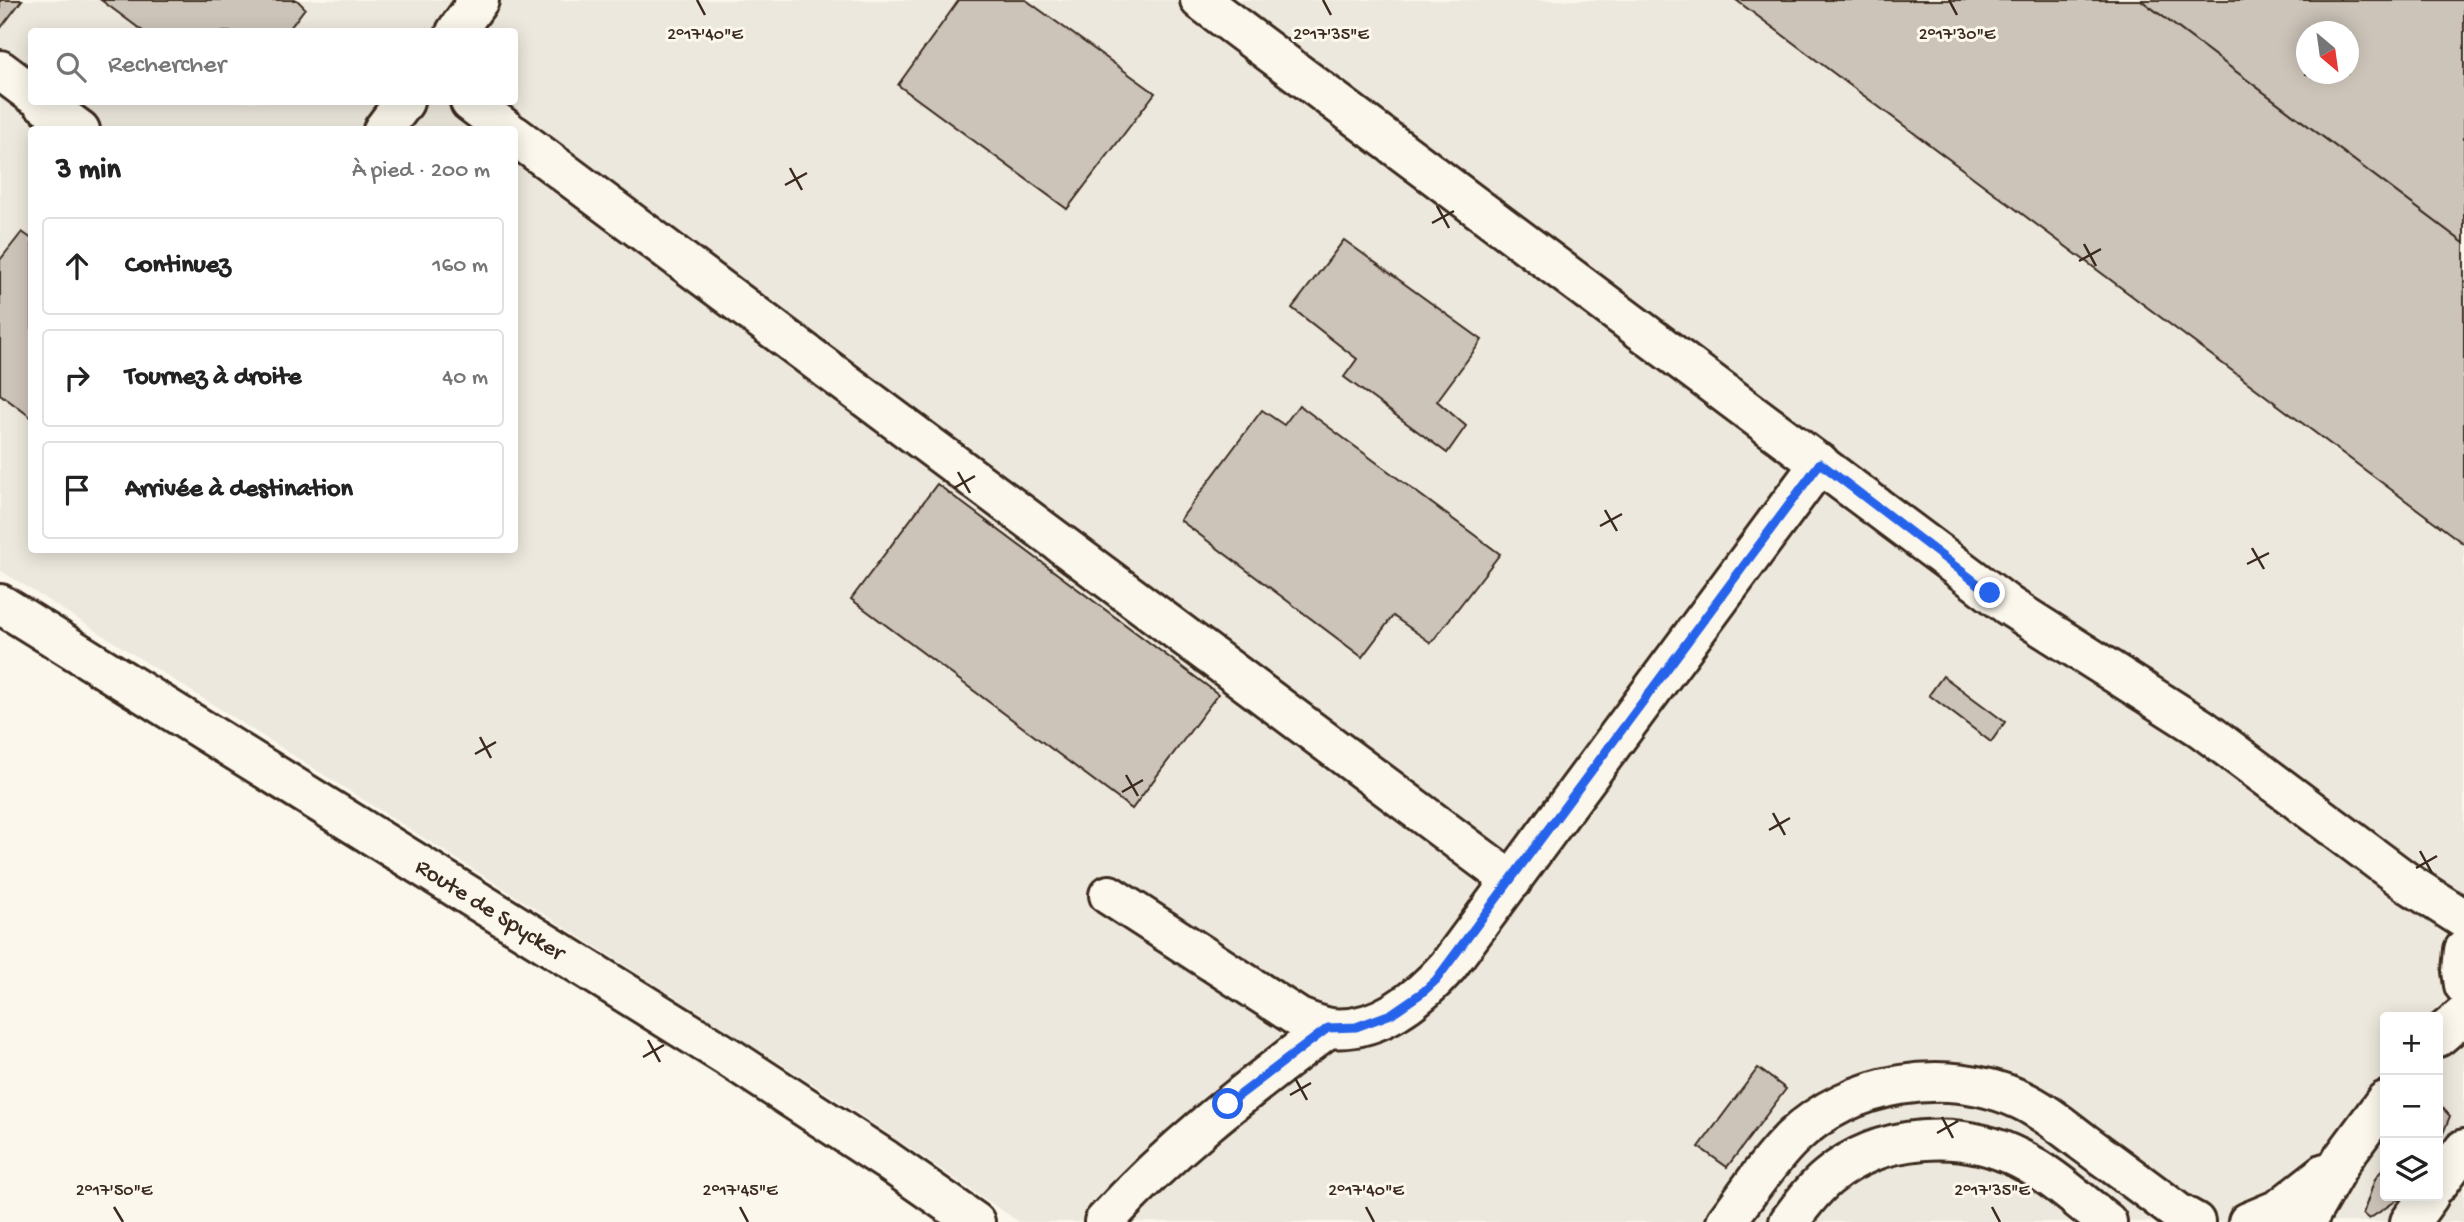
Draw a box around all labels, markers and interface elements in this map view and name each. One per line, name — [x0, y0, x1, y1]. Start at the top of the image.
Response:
north arrow — [2296, 21, 2359, 84]
text: 2°17'40"E — [667, 25, 744, 46]
text: 2°17'35"E — [1293, 25, 1370, 46]
text: 2°17'30"E — [1919, 25, 1996, 46]
search box — [28, 28, 518, 105]
icon: search — [52, 48, 90, 86]
text: Rechercher — [108, 51, 226, 82]
text: 3 min — [56, 154, 121, 189]
text: À pied · 200 m — [352, 158, 490, 185]
icon: ahead — [58, 247, 96, 285]
text: Continuez — [125, 251, 231, 282]
text: 160 m — [432, 253, 488, 280]
icon: right — [58, 359, 96, 397]
text: Tournez à droite — [125, 363, 302, 394]
text: 40 m — [442, 365, 488, 392]
icon: arrive — [58, 471, 96, 509]
text: Arrivée à destination — [125, 475, 353, 506]
route end — [1974, 577, 2005, 608]
street label: Route de Spycker — [409, 853, 571, 970]
map controls — [2380, 1012, 2443, 1201]
button: + — [2380, 1012, 2443, 1075]
button: − — [2380, 1075, 2443, 1138]
route start — [1212, 1088, 1243, 1119]
button: layers — [2380, 1138, 2443, 1201]
text: 2°17'50"E — [76, 1181, 153, 1202]
text: 2°17'45"E — [703, 1181, 778, 1202]
text: 2°17'40"E — [1328, 1181, 1405, 1202]
text: 2°17'35"E — [1954, 1181, 2031, 1202]

